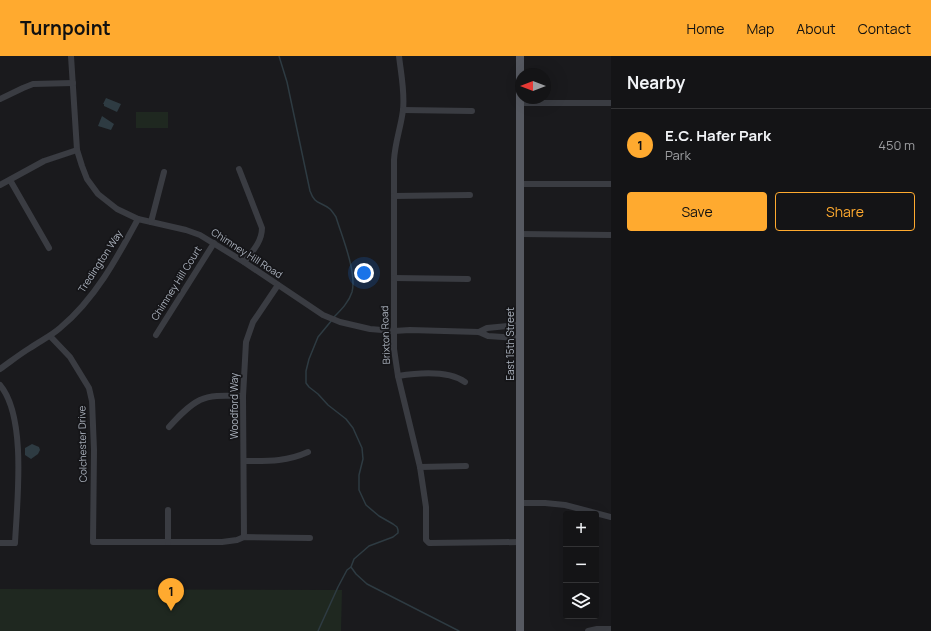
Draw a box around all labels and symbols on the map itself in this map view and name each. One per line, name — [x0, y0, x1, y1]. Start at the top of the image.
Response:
north arrow — [515, 68, 551, 104]
street label: Chimney Hill Road — [209, 225, 285, 281]
street label: Tredington Way — [75, 226, 126, 295]
street label: Chimney Hill Court — [147, 243, 205, 323]
your location — [354, 263, 374, 283]
street label: Brixton Road — [377, 305, 393, 365]
street label: East 15th Street — [503, 307, 517, 381]
street label: Woodford Way — [227, 372, 241, 439]
street label: Colchester Drive — [74, 405, 90, 482]
pin: 1 — [158, 578, 184, 611]

